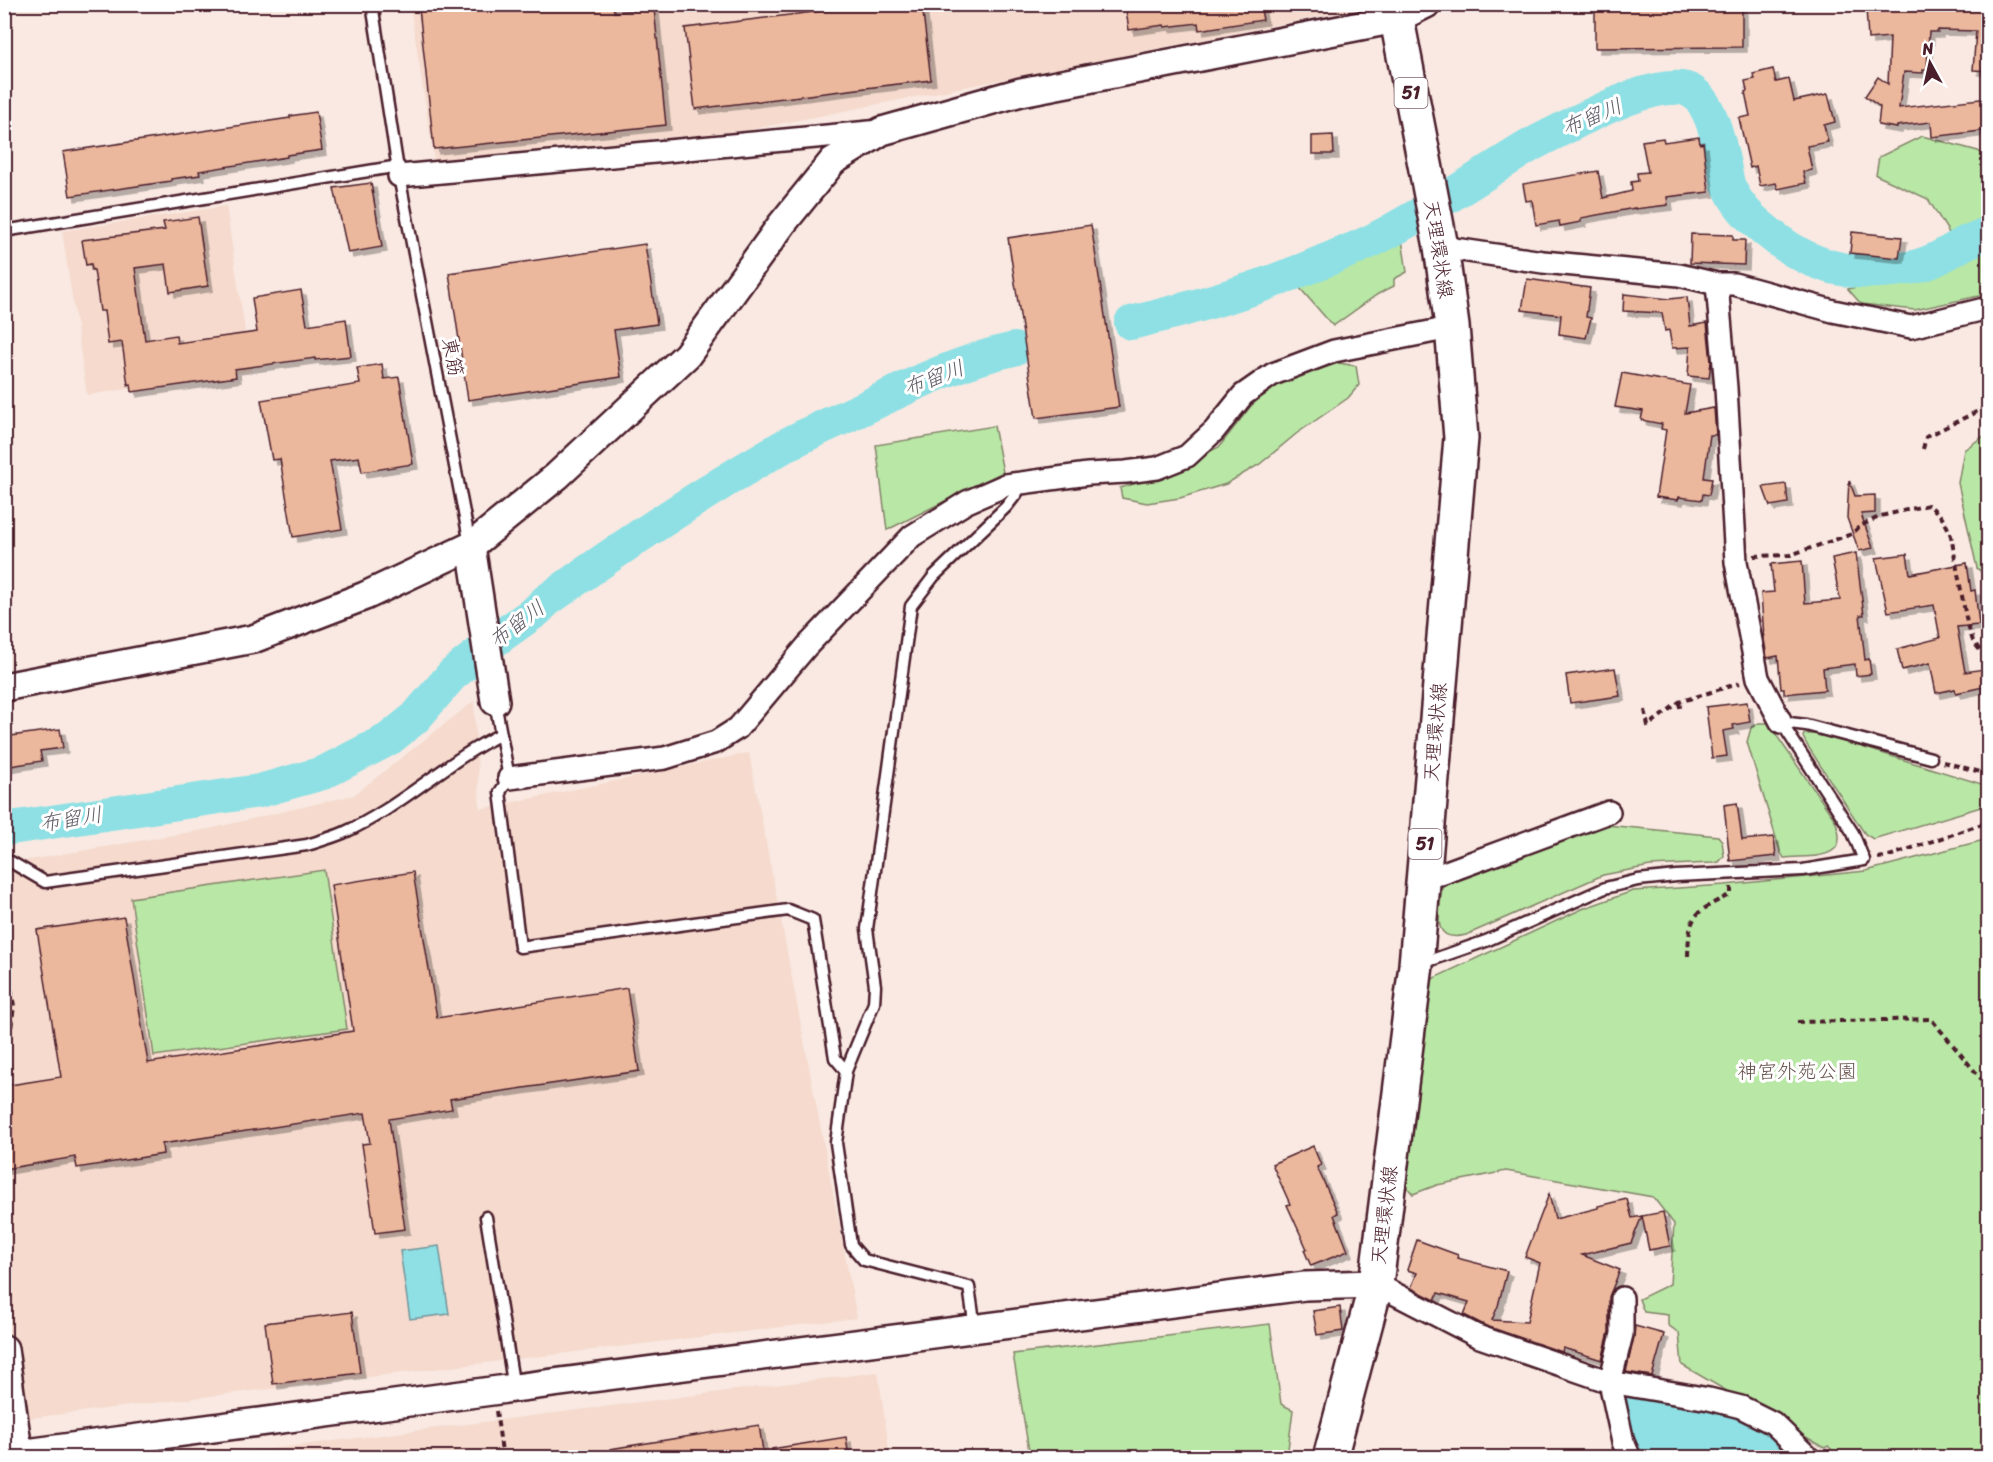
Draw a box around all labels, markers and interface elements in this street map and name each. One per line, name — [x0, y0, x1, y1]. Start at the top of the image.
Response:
north arrow — [1900, 33, 1960, 93]
text: N — [1919, 33, 1936, 64]
road number: 51 — [1394, 78, 1428, 108]
water label: 布留川 — [1556, 87, 1628, 147]
street label: 天理環状線 — [1413, 197, 1464, 301]
street label: 東筋 — [432, 334, 474, 380]
water label: 布留川 — [898, 349, 970, 407]
water label: 布留川 — [480, 590, 554, 658]
street label: 天理環状線 — [1414, 681, 1457, 783]
water label: 布留川 — [37, 795, 105, 843]
road number: 51 — [1408, 829, 1442, 859]
park label: 神宮外苑公園 — [1737, 1054, 1857, 1089]
street label: 天理環状線 — [1361, 1163, 1408, 1267]

